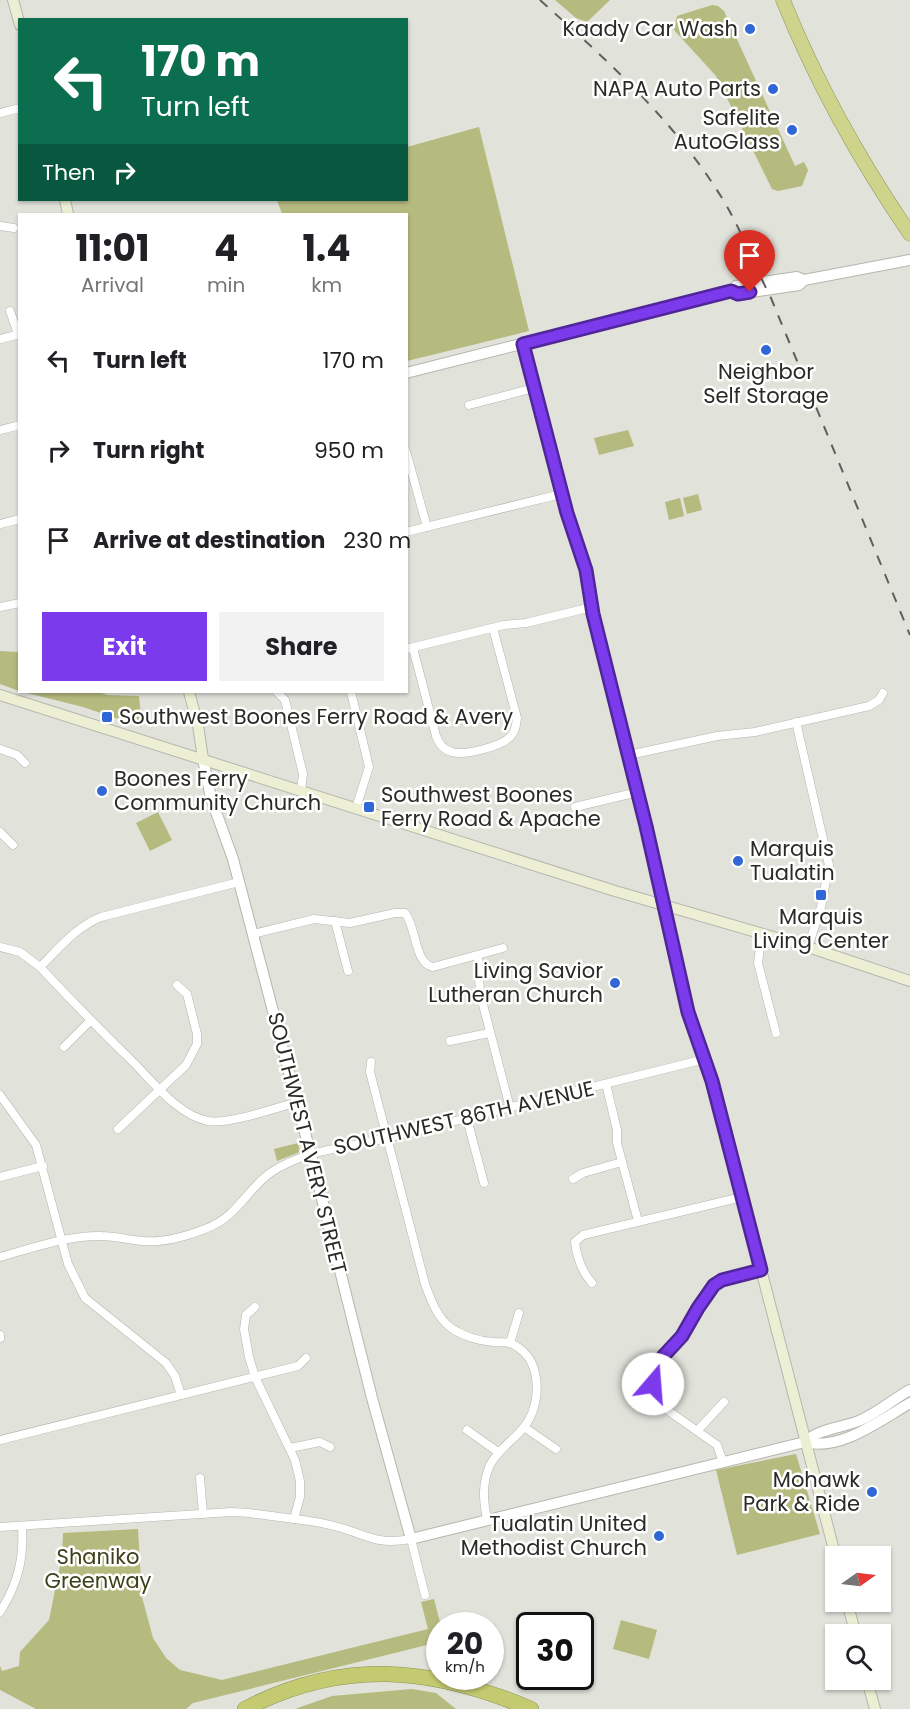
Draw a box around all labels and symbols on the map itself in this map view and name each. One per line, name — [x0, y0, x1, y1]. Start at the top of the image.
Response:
place label: Kaady Car Wash — [562, 14, 738, 43]
marker: Kaady Car Wash — [743, 22, 757, 36]
place label: NAPA Auto Parts — [593, 74, 761, 103]
marker: NAPA Auto Parts — [766, 82, 780, 96]
place label: Safelite AutoGlass — [674, 103, 780, 156]
marker: Safelite AutoGlass — [785, 123, 799, 137]
pin — [724, 230, 775, 292]
marker: Neighbor Self Storage — [759, 343, 773, 357]
place label: Neighbor Self Storage — [703, 357, 829, 410]
place label: Southwest Boones Ferry Road & Avery — [119, 702, 513, 731]
marker: Southwest Boones Ferry Road & Avery — [100, 710, 114, 724]
place label: Boones Ferry Community Church — [114, 764, 321, 817]
place label: Southwest Boones Ferry Road & Apache — [381, 780, 601, 833]
marker: Boones Ferry Community Church — [95, 784, 109, 798]
marker: Southwest Boones Ferry Road & Apache — [362, 800, 376, 814]
place label: Marquis Tualatin — [750, 834, 835, 887]
marker: Marquis Tualatin — [731, 854, 745, 868]
marker: Marquis Living Center — [814, 888, 828, 902]
place label: Marquis Living Center — [753, 902, 889, 955]
place label: Living Savior Lutheran Church — [428, 956, 603, 1009]
marker: Living Savior Lutheran Church — [608, 976, 622, 990]
street label: SOUTHWEST AVERY STREET — [261, 1009, 354, 1277]
street label: SOUTHWEST 86TH AVENUE — [331, 1073, 597, 1162]
position arrow — [621, 1352, 685, 1416]
place label: Mohawk Park & Ride — [743, 1465, 860, 1518]
marker: Mohawk Park & Ride — [865, 1485, 879, 1499]
place label: Tualatin United Methodist Church — [461, 1509, 647, 1562]
marker: Tualatin United Methodist Church — [652, 1529, 666, 1543]
park label: Shaniko Greenway — [45, 1542, 152, 1595]
north arrow — [825, 1546, 891, 1612]
speed limit sign: 30 — [516, 1612, 594, 1690]

